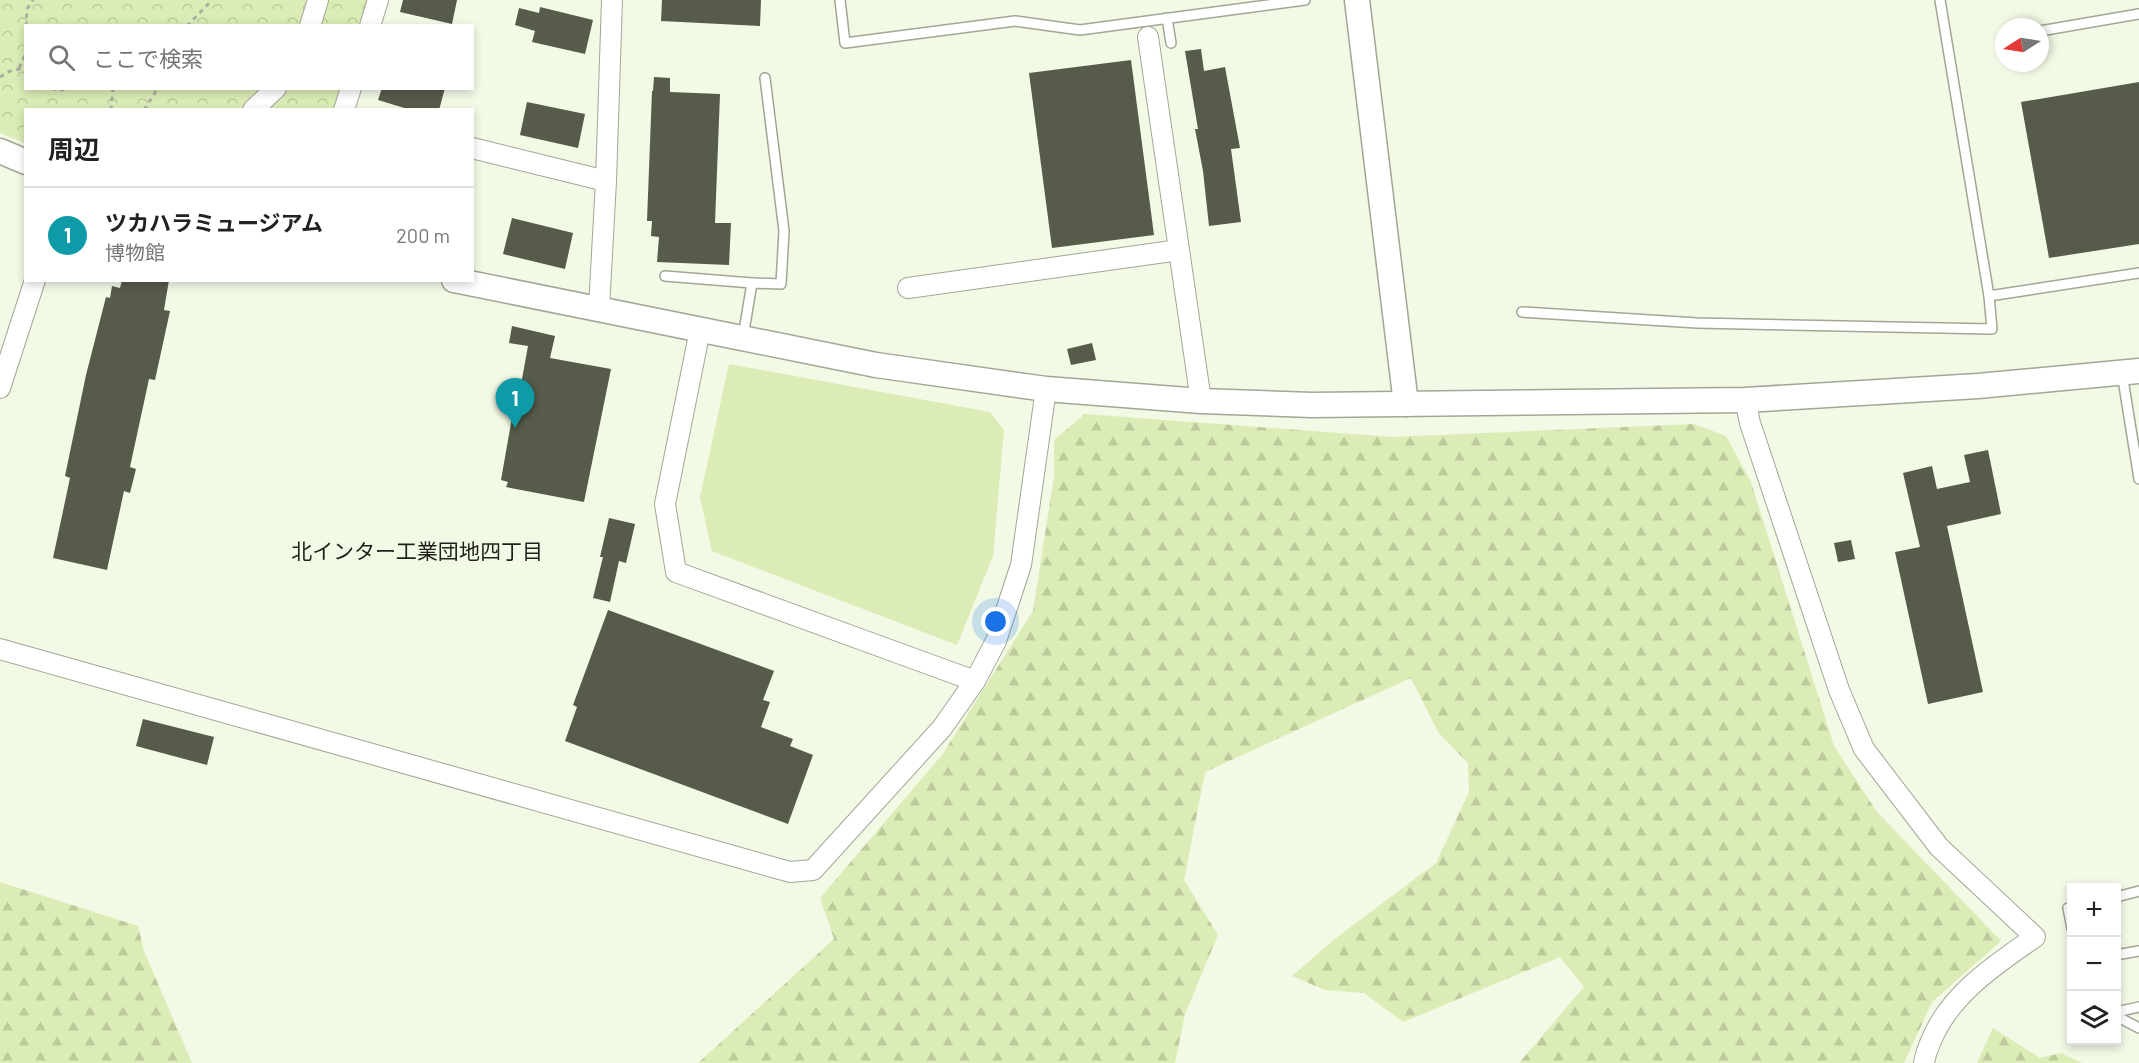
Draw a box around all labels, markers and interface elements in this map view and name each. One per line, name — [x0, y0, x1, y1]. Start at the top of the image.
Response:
north arrow — [1995, 18, 2049, 72]
search box — [24, 24, 474, 90]
icon: search — [45, 41, 78, 74]
text: ここで検索 — [93, 45, 203, 71]
text: 周辺 — [48, 133, 100, 164]
text: ツカハラミュージアム — [105, 209, 323, 235]
text: 1 — [64, 223, 71, 247]
text: 200 m — [396, 223, 450, 247]
text: 博物館 — [105, 240, 165, 264]
pin: 1 — [496, 378, 534, 428]
district label: 北インター工業団地四丁目 — [291, 538, 543, 563]
your location — [981, 607, 1010, 636]
map controls — [2067, 883, 2121, 1045]
button: + — [2067, 883, 2121, 937]
button: − — [2067, 937, 2121, 991]
button: layers — [2067, 991, 2121, 1045]

